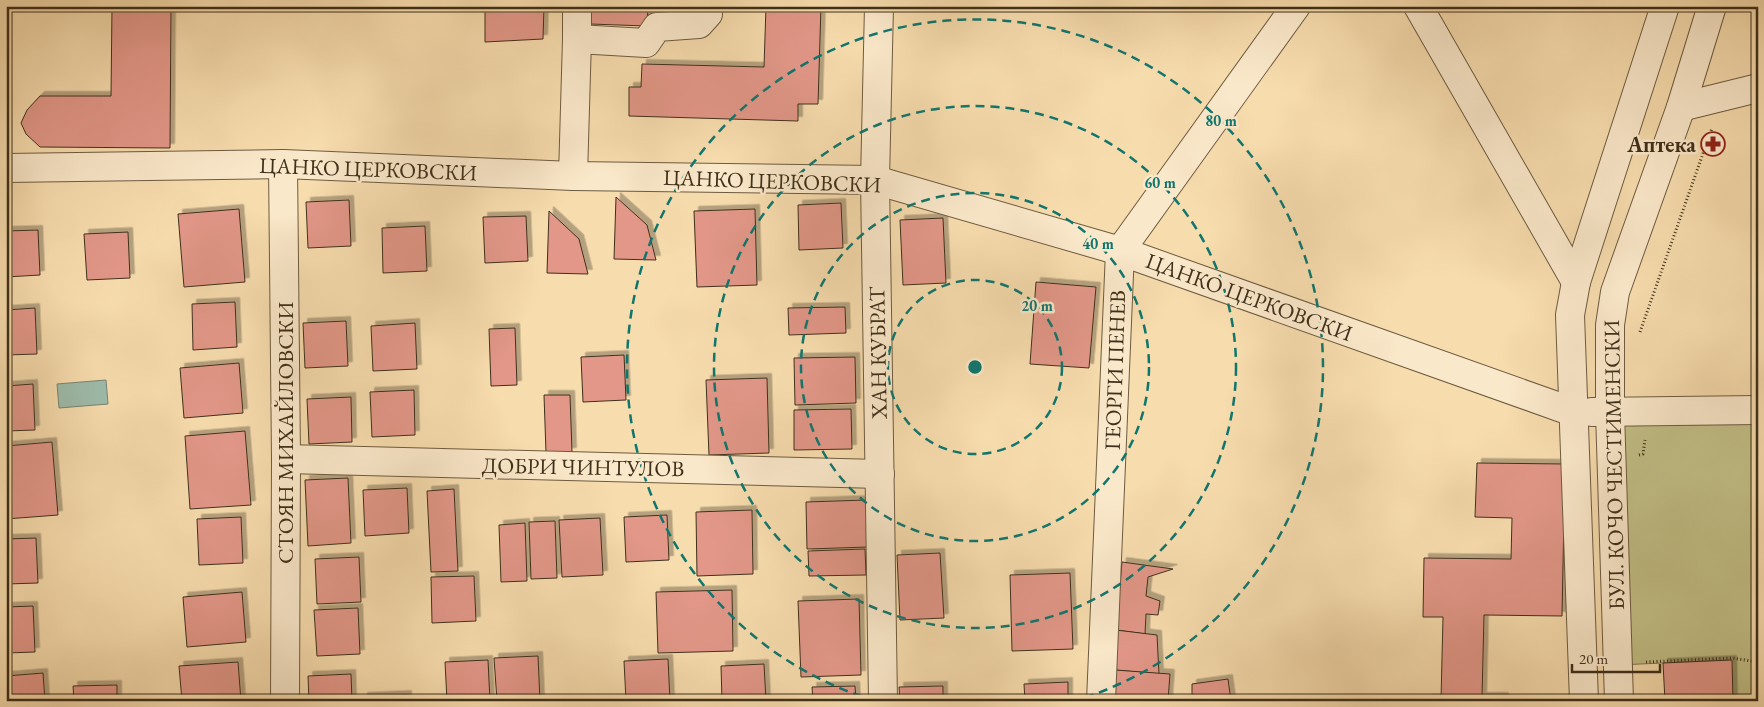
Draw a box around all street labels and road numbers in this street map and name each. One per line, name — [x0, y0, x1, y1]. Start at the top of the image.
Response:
street label: ЦАНКО ЦЕРКОВСКИ — [259, 151, 478, 187]
street label: ЦАНКО ЦЕРКОВСКИ — [663, 163, 882, 199]
street label: ЦАНКО ЦЕРКОВСКИ — [1142, 246, 1357, 348]
street label: ХАН КУБРАТ — [862, 286, 894, 421]
street label: ГЕОРГИ ПЕНЕВ — [1098, 289, 1132, 450]
street label: СТОЯН МИХАЙЛОВСКИ — [271, 302, 300, 564]
street label: БУЛ. КОЧО ЧЕСТИМЕНСКИ — [1597, 319, 1631, 610]
street label: ДОБРИ ЧИНТУЛОВ — [482, 451, 685, 483]

